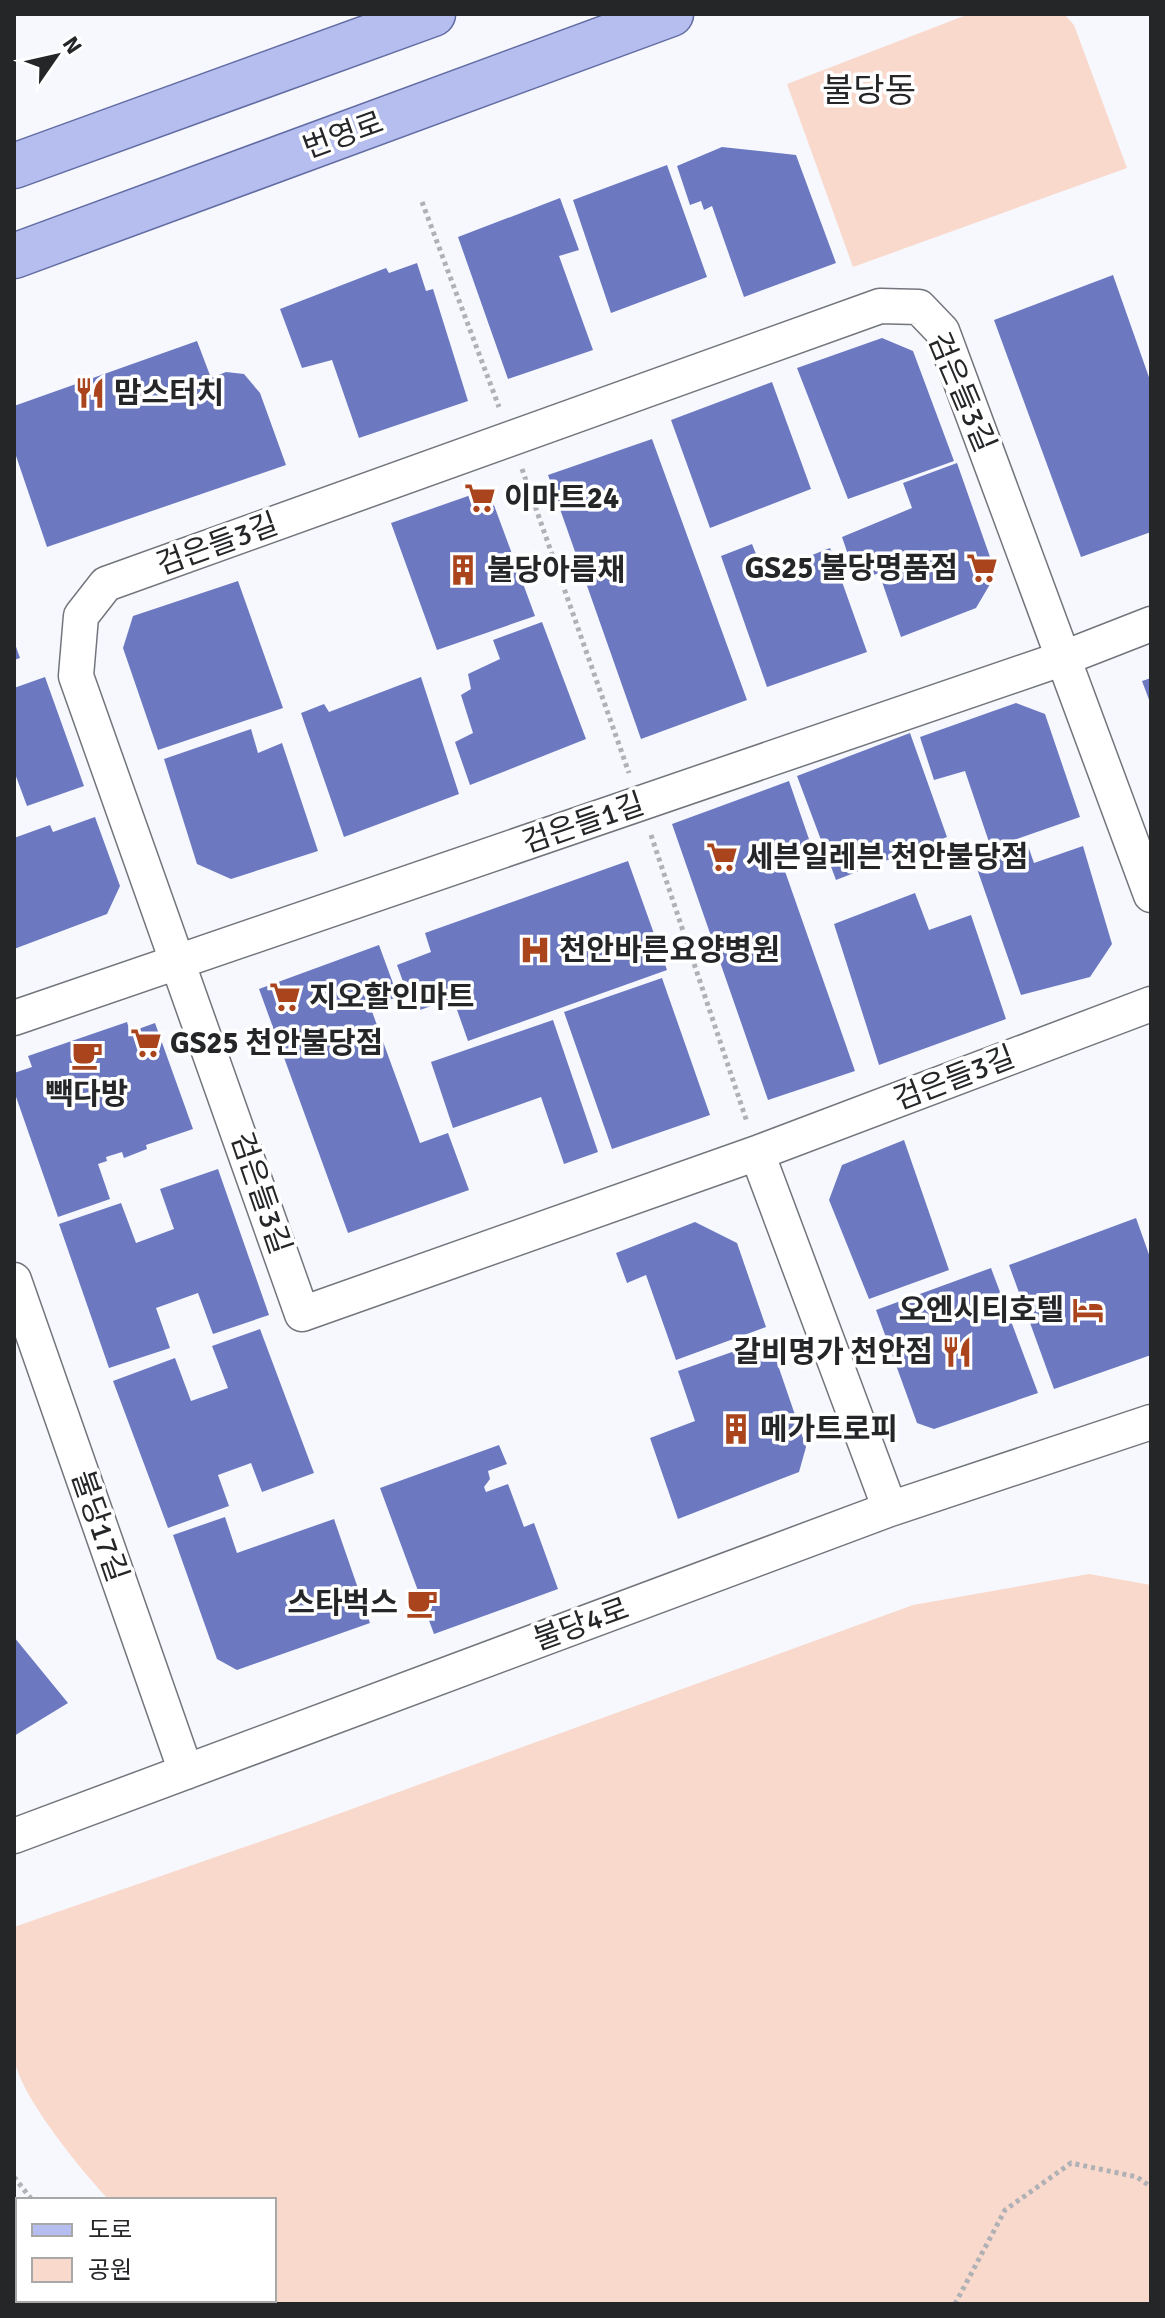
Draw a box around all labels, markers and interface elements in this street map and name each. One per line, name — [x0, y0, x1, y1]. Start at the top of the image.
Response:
north arrow — [16, 16, 96, 96]
text: N — [57, 31, 88, 59]
district label: 불당동 — [822, 70, 916, 112]
street label: 번영로 — [298, 104, 388, 167]
street label: 검은들3길 — [920, 327, 1003, 458]
place label: 맘스터치 — [114, 375, 224, 412]
restaurant icon: 맘스터치 — [73, 376, 107, 410]
place label: 이마트24 — [504, 480, 619, 517]
supermarket icon: 이마트24 — [463, 481, 497, 515]
street label: 검은들3길 — [151, 505, 283, 584]
place label: GS25 불당명품점 — [745, 550, 958, 587]
supermarket icon: GS25 불당명품점 — [965, 551, 999, 585]
place label: 불당아름채 — [487, 552, 625, 589]
building icon: 불당아름채 — [446, 553, 480, 587]
street label: 검은들1길 — [517, 785, 649, 862]
place label: 세븐일레븐 천안불당점 — [746, 839, 1029, 876]
supermarket icon: 세븐일레븐 천안불당점 — [705, 840, 739, 874]
place label: 천안바른요양병원 — [559, 932, 780, 969]
hospital icon: 천안바른요양병원 — [518, 933, 552, 967]
place label: 지오할인마트 — [309, 979, 475, 1016]
supermarket icon: 지오할인마트 — [268, 980, 302, 1014]
place label: GS25 천안불당점 — [170, 1025, 383, 1062]
supermarket icon: GS25 천안불당점 — [129, 1026, 163, 1060]
cafe icon: 빽다방 — [70, 1038, 104, 1072]
street label: 검은들3길 — [888, 1039, 1020, 1118]
place label: 빽다방 — [46, 1076, 128, 1113]
street label: 검은들3길 — [222, 1127, 299, 1259]
place label: 오엔시티호텔 — [898, 1292, 1064, 1329]
hotel icon: 오엔시티호텔 — [1071, 1293, 1105, 1327]
place label: 갈비명가 천안점 — [733, 1334, 933, 1371]
restaurant icon: 갈비명가 천안점 — [940, 1335, 974, 1369]
place label: 메가트로피 — [760, 1411, 898, 1448]
building icon: 메가트로피 — [719, 1412, 753, 1446]
street label: 불당17길 — [63, 1466, 136, 1587]
place label: 스타벅스 — [288, 1585, 398, 1622]
cafe icon: 스타벅스 — [405, 1586, 439, 1620]
street label: 불당4로 — [528, 1590, 634, 1659]
legend — [16, 2198, 276, 2302]
text: 도로 — [88, 2215, 132, 2245]
text: 공원 — [88, 2255, 132, 2285]

